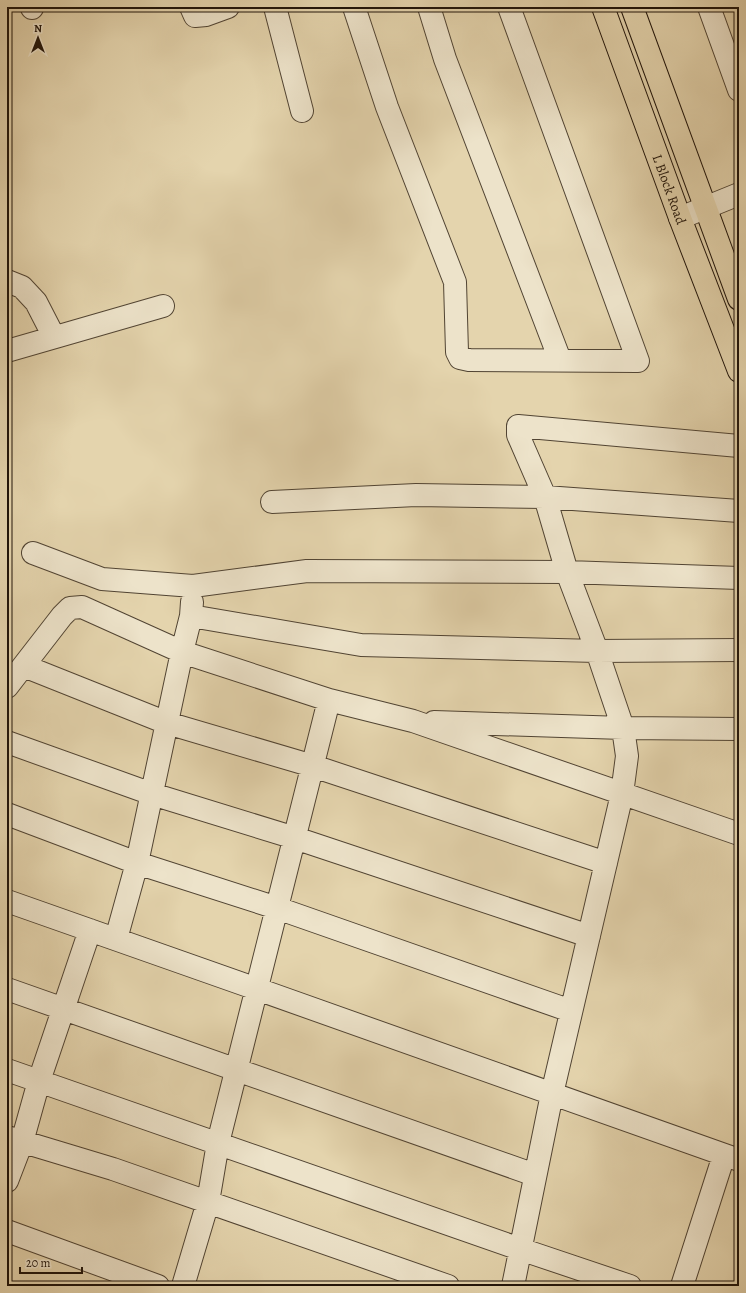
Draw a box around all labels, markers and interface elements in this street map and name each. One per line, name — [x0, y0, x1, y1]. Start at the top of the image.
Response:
north arrow — [18, 18, 58, 58]
text: N — [34, 21, 42, 36]
street label: L Block Road — [648, 152, 691, 228]
scale bar — [20, 1249, 82, 1275]
text: 20 m — [26, 1255, 50, 1271]

